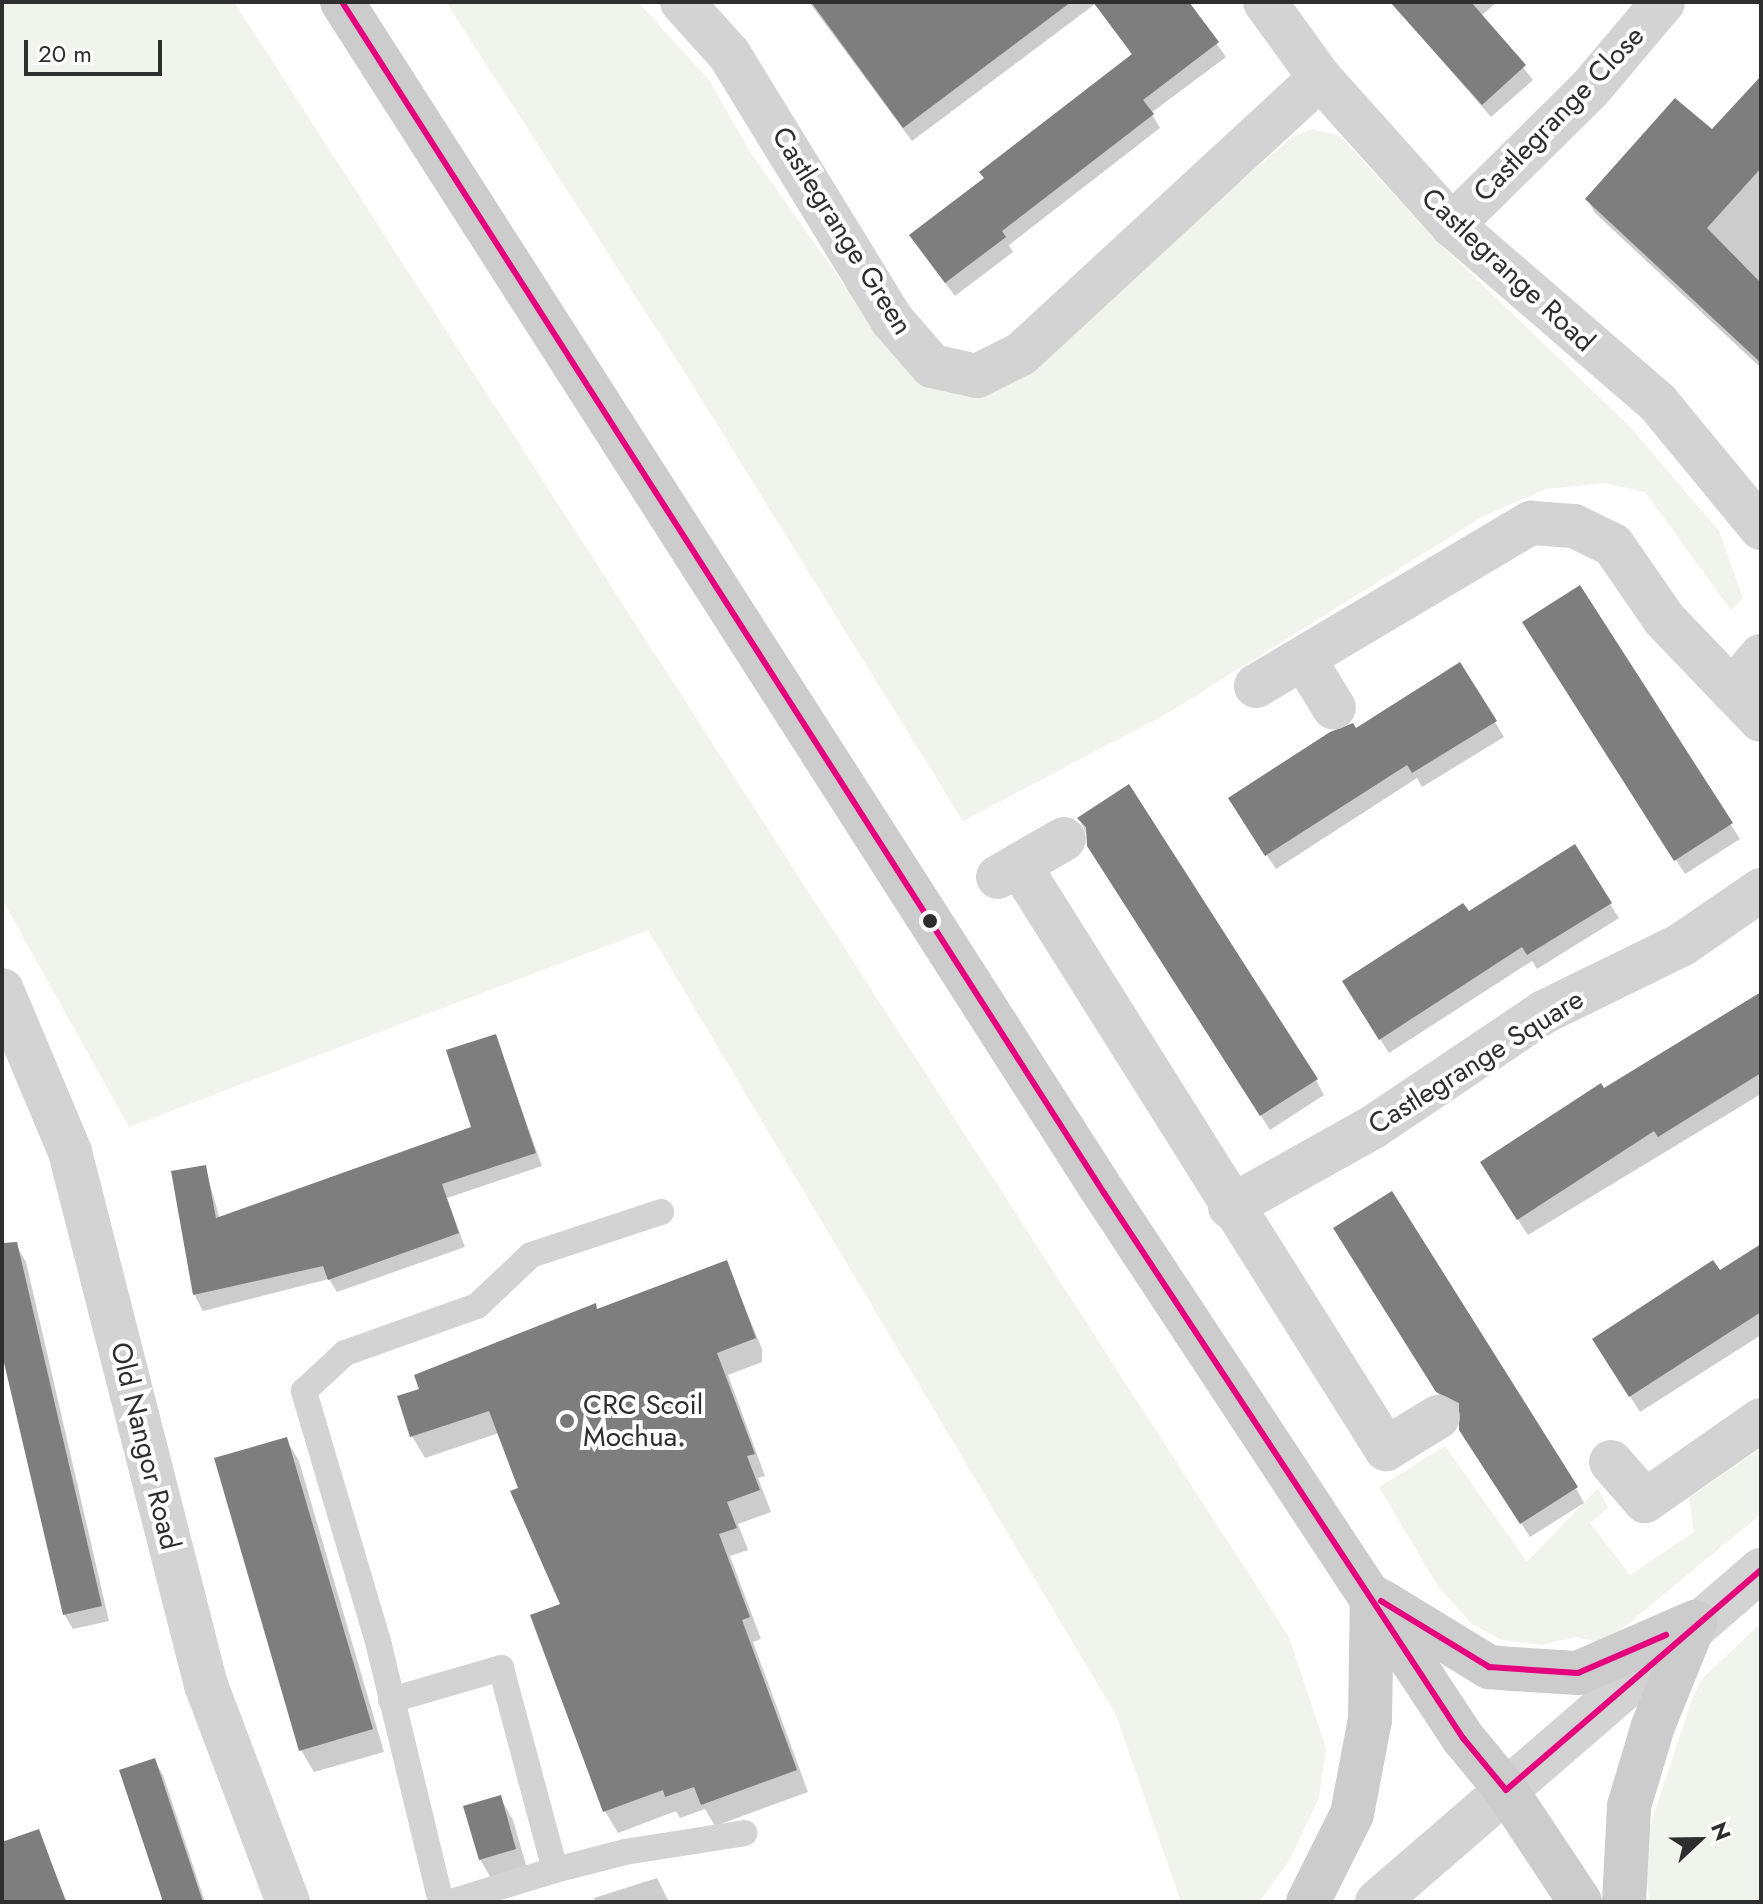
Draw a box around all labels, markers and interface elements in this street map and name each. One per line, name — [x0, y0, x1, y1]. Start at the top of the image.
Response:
street label: Castlegrange Close — [1467, 19, 1651, 209]
scale bar — [28, 24, 166, 74]
text: 20 m — [38, 36, 92, 71]
street label: Castlegrange Green — [765, 121, 919, 341]
street label: Castlegrange Road — [1414, 181, 1602, 359]
unlabelled marker — [922, 913, 938, 929]
street label: Castlegrange Square — [1362, 982, 1590, 1142]
street label: Old Nangor Road — [103, 1339, 187, 1553]
place label: CRC Scoil Mochua. — [583, 1388, 703, 1454]
marker: CRC Scoil Mochua. — [558, 1412, 576, 1430]
north arrow — [1659, 1800, 1739, 1880]
text: N — [1703, 1817, 1739, 1845]

